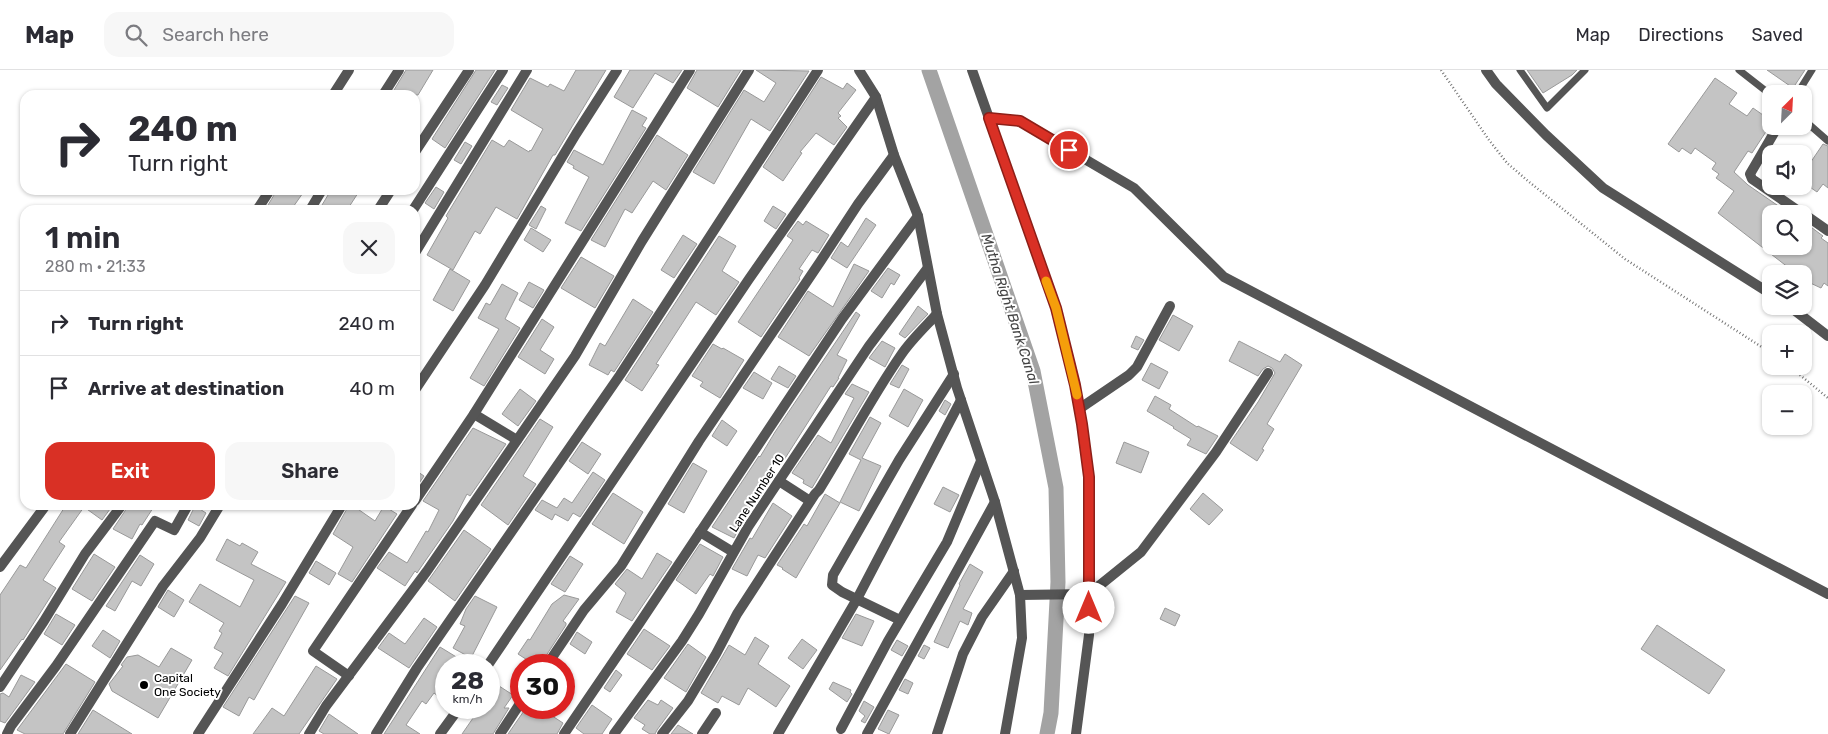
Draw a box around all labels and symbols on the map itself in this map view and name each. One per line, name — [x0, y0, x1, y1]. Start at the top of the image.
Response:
north arrow — [1762, 85, 1812, 135]
pin — [1048, 129, 1090, 171]
water label: Mutha Right Bank Canal — [978, 231, 1043, 387]
street label: Lane Number 10 — [727, 451, 787, 535]
position arrow — [1062, 581, 1114, 633]
speed limit sign: 30 — [510, 654, 575, 719]
place label: Capital One Society — [154, 671, 221, 699]
marker: Capital One Society — [138, 679, 150, 691]

